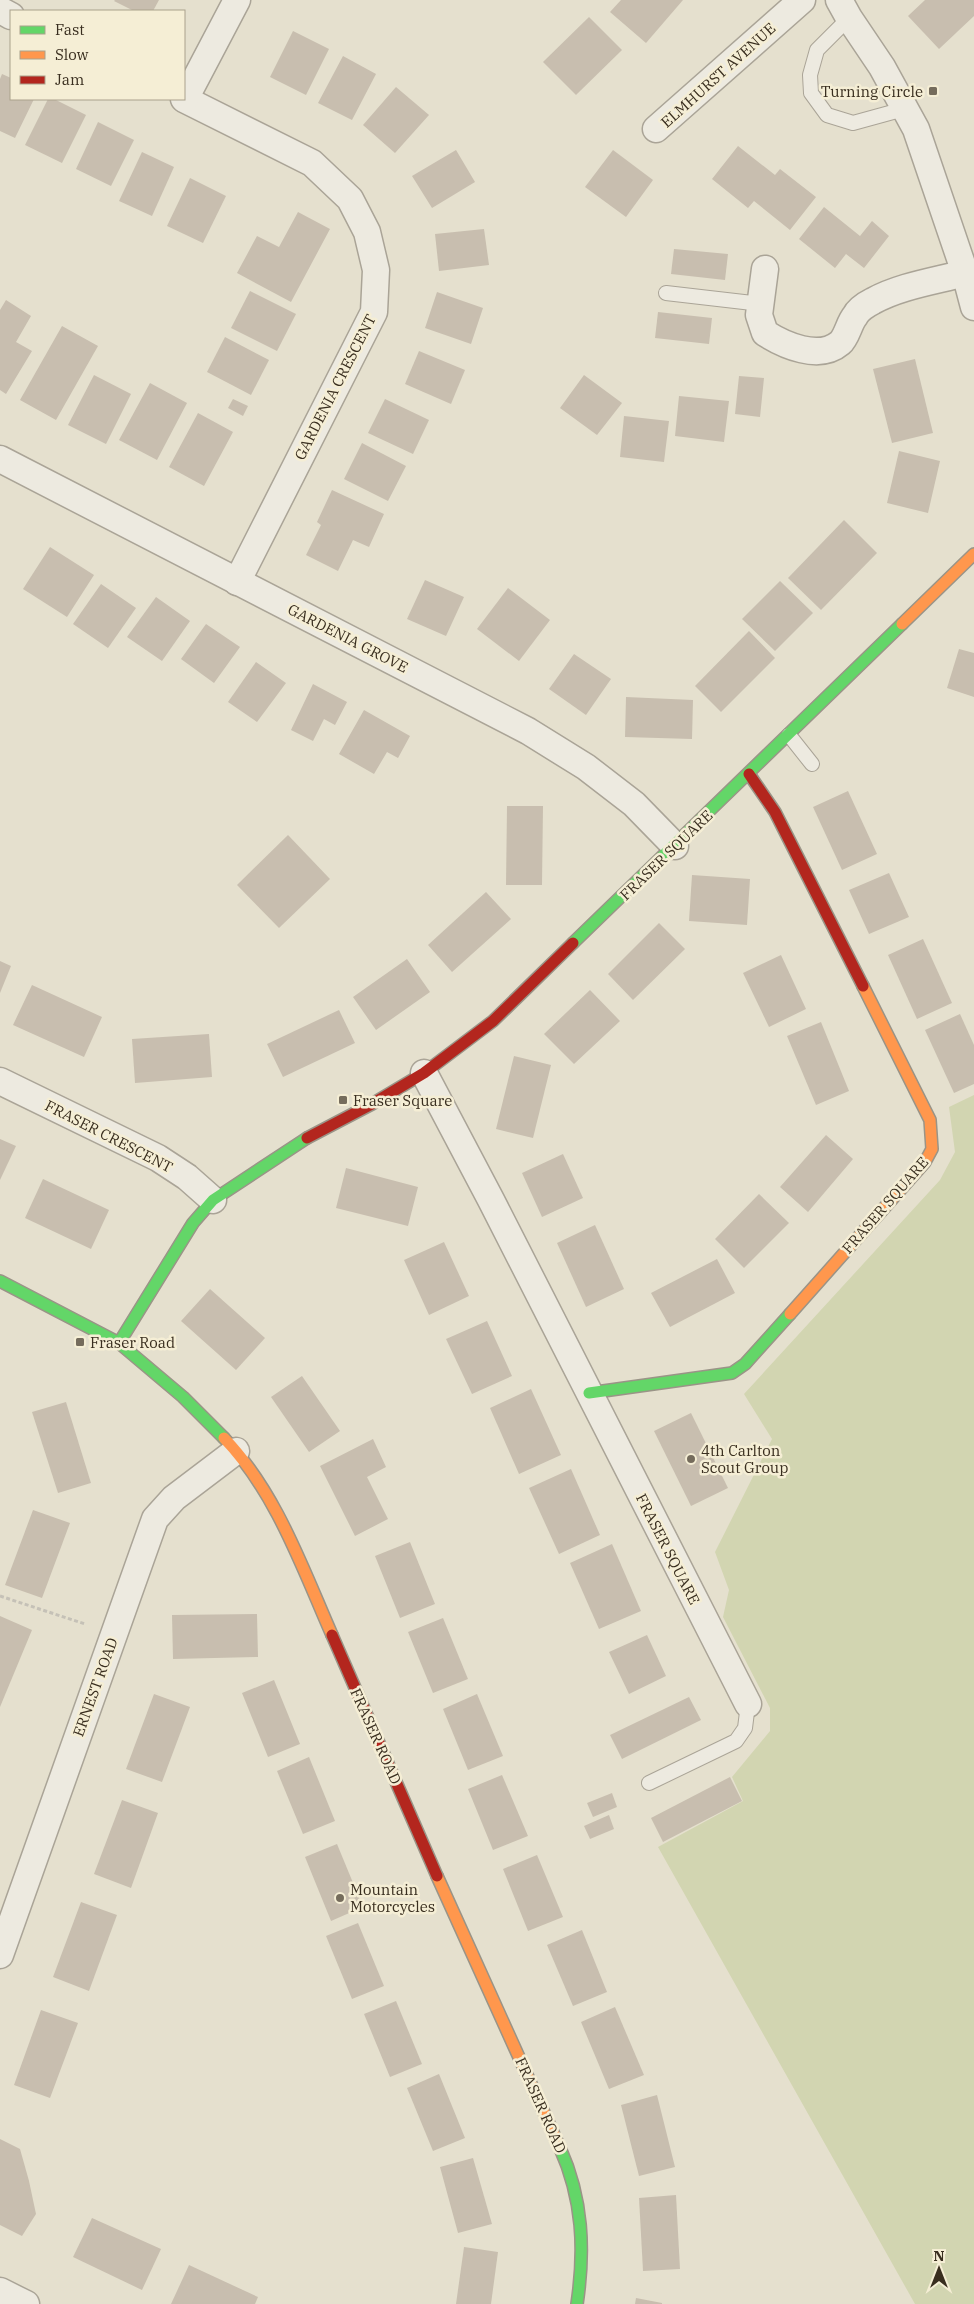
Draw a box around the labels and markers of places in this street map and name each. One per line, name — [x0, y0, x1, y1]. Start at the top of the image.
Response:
place label: Turning Circle — [821, 82, 923, 101]
marker: Turning Circle — [927, 85, 939, 97]
place label: Fraser Square — [353, 1091, 452, 1110]
marker: Fraser Square — [337, 1094, 349, 1106]
place label: Fraser Road — [90, 1333, 175, 1352]
marker: Fraser Road — [74, 1336, 86, 1348]
place label: 4th Carlton Scout Group — [701, 1441, 788, 1477]
marker: 4th Carlton Scout Group — [685, 1453, 697, 1465]
place label: Mountain Motorcycles — [350, 1880, 435, 1916]
marker: Mountain Motorcycles — [334, 1892, 346, 1904]

